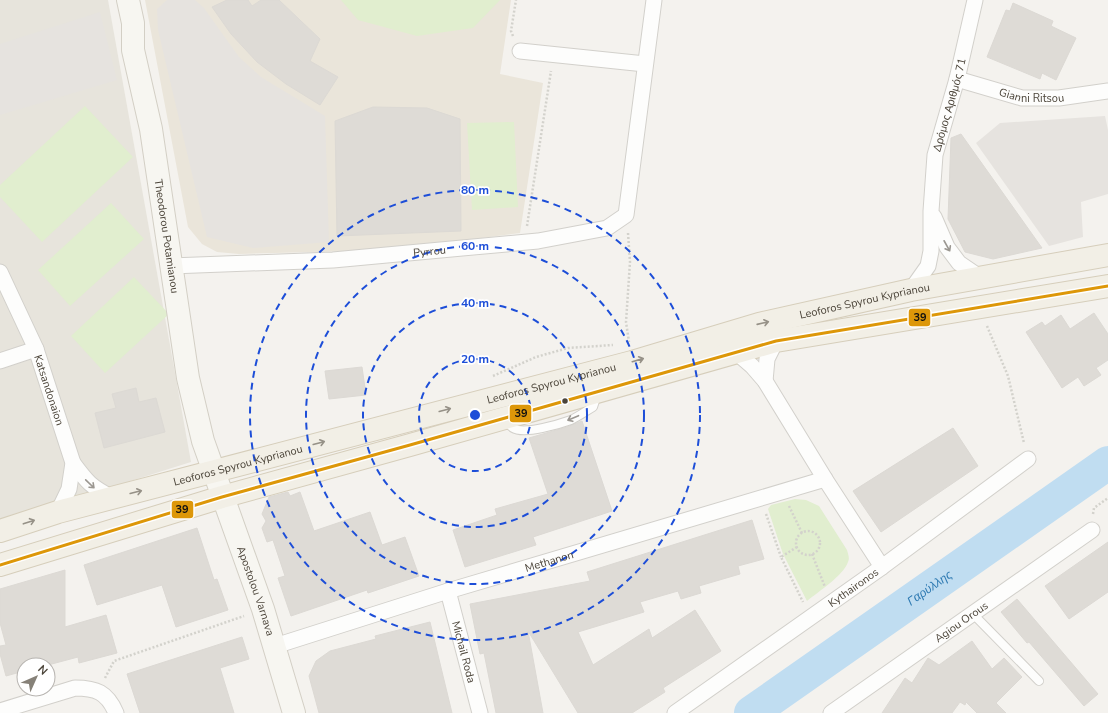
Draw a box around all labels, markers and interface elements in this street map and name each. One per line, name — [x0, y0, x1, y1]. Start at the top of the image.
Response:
street label: Δρόμος Αριθμός 71 — [929, 56, 969, 153]
street label: Gianni Ritsou — [997, 84, 1065, 106]
street label: Theodorou Potamianou — [151, 178, 183, 294]
text: 80 m — [461, 182, 489, 198]
text: 60 m — [461, 238, 489, 254]
one-way arrow — [944, 240, 951, 252]
street label: Pyrrou — [412, 242, 446, 260]
street label: Leoforos Spyrou Kyprianou — [798, 279, 931, 322]
text: 40 m — [461, 295, 489, 311]
line badge: 39 — [908, 308, 931, 327]
text: 39 — [913, 310, 927, 325]
one-way arrow — [756, 319, 769, 327]
text: 20 m — [461, 351, 489, 367]
street label: Katsandonaion — [31, 353, 68, 427]
one-way arrow — [632, 356, 645, 363]
street label: Leoforos Spyrou Kyprianou — [485, 359, 618, 407]
unlabelled marker — [560, 396, 570, 406]
line badge: 39 — [509, 404, 532, 423]
one-way arrow — [438, 406, 451, 414]
text: 39 — [514, 406, 528, 421]
centre of rings — [468, 408, 482, 422]
one-way arrow — [567, 415, 579, 423]
one-way arrow — [312, 439, 325, 447]
street label: Leoforos Spyrou Kyprianou — [172, 441, 304, 489]
one-way arrow — [85, 479, 95, 489]
one-way arrow — [130, 488, 143, 495]
line badge: 39 — [171, 500, 194, 519]
text: 39 — [175, 502, 189, 517]
one-way arrow — [22, 518, 35, 525]
street label: Apostolou Varnava — [234, 544, 278, 638]
street label: Methanon — [523, 547, 575, 575]
street label: Kythaironos — [825, 564, 881, 610]
water label: Γαρύλλης — [904, 567, 955, 609]
street label: Agiou Orous — [931, 598, 991, 646]
street label: Michail Roda — [449, 619, 479, 685]
north arrow — [16, 657, 56, 697]
text: N — [35, 662, 51, 678]

